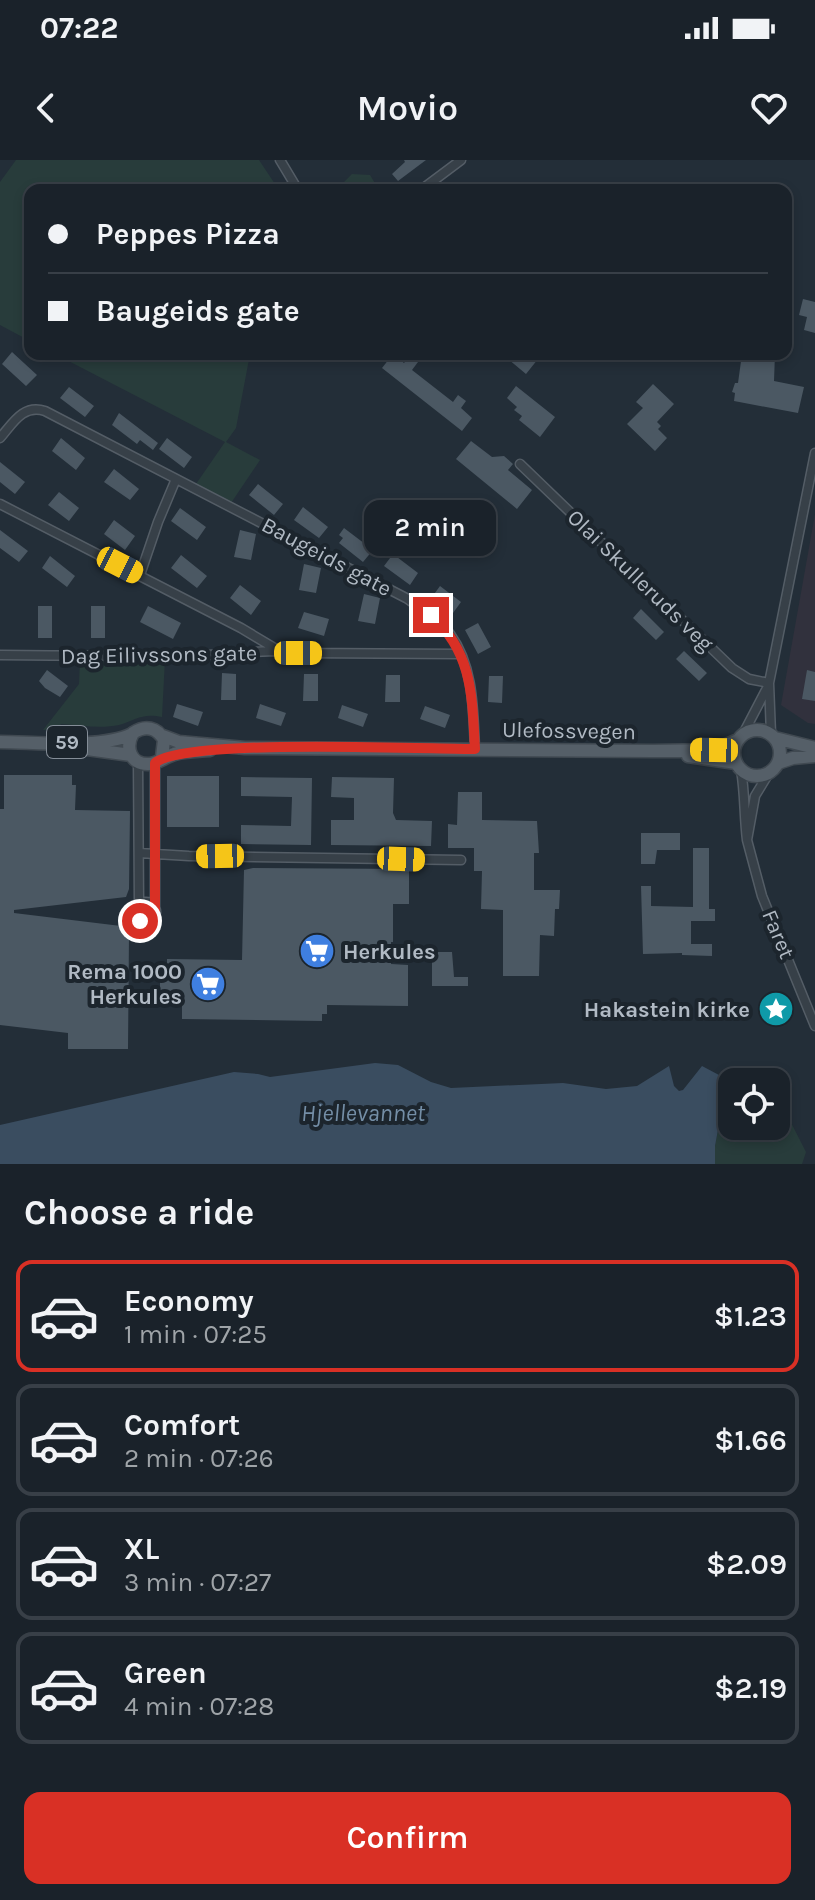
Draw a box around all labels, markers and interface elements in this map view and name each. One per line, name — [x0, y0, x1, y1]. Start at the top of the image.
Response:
text: 07:22 — [40, 10, 118, 46]
icon: back — [24, 86, 68, 130]
icon: heart — [747, 86, 791, 130]
text: Movio — [357, 87, 458, 129]
text: Peppes Pizza — [96, 216, 280, 252]
text: Baugeids gate — [96, 293, 300, 329]
callout: 2 min — [365, 499, 497, 555]
street label: Olai Skulleruds veg — [562, 504, 719, 657]
street label: Baugeids gate — [257, 512, 396, 602]
text: 2 min — [395, 512, 465, 543]
car — [93, 543, 147, 587]
route end — [413, 597, 449, 633]
street label: Dag Eilivssons gate — [61, 640, 257, 670]
car — [274, 641, 322, 665]
street label: Ulefossvegen — [502, 717, 636, 745]
road number: 59 — [47, 726, 87, 758]
car — [690, 738, 738, 762]
car — [196, 844, 244, 868]
car — [377, 846, 425, 872]
route start — [122, 903, 158, 939]
street label: Faret — [756, 906, 800, 963]
supermarket icon: Herkules — [298, 932, 336, 970]
place label: Herkules — [343, 939, 436, 965]
place label: Rema 1000 Herkules — [67, 959, 182, 1010]
supermarket icon: Rema 1000 Herkules — [189, 965, 227, 1003]
place icon: Hakastein kirke — [757, 990, 795, 1028]
place label: Hakastein kirke — [584, 997, 750, 1023]
map controls — [718, 1068, 790, 1140]
button: locate — [718, 1068, 790, 1140]
water label: Hjellevannet — [301, 1099, 426, 1127]
text: Choose a ride — [24, 1191, 254, 1233]
icon: car — [28, 1280, 100, 1352]
text: Economy — [124, 1283, 254, 1319]
text: $1.23 — [714, 1298, 787, 1334]
text: 1 min · 07:25 — [124, 1319, 267, 1350]
icon: car — [28, 1404, 100, 1476]
text: Comfort — [124, 1407, 240, 1443]
text: $1.66 — [714, 1422, 787, 1458]
text: 2 min · 07:26 — [124, 1443, 274, 1474]
icon: car — [28, 1528, 100, 1600]
text: XL — [124, 1531, 159, 1567]
text: $2.09 — [706, 1546, 787, 1582]
text: 3 min · 07:27 — [124, 1567, 271, 1598]
icon: car — [28, 1652, 100, 1724]
text: Green — [124, 1655, 207, 1691]
text: $2.19 — [714, 1670, 787, 1706]
text: 4 min · 07:28 — [124, 1691, 274, 1722]
button: Confirm — [24, 1792, 791, 1884]

